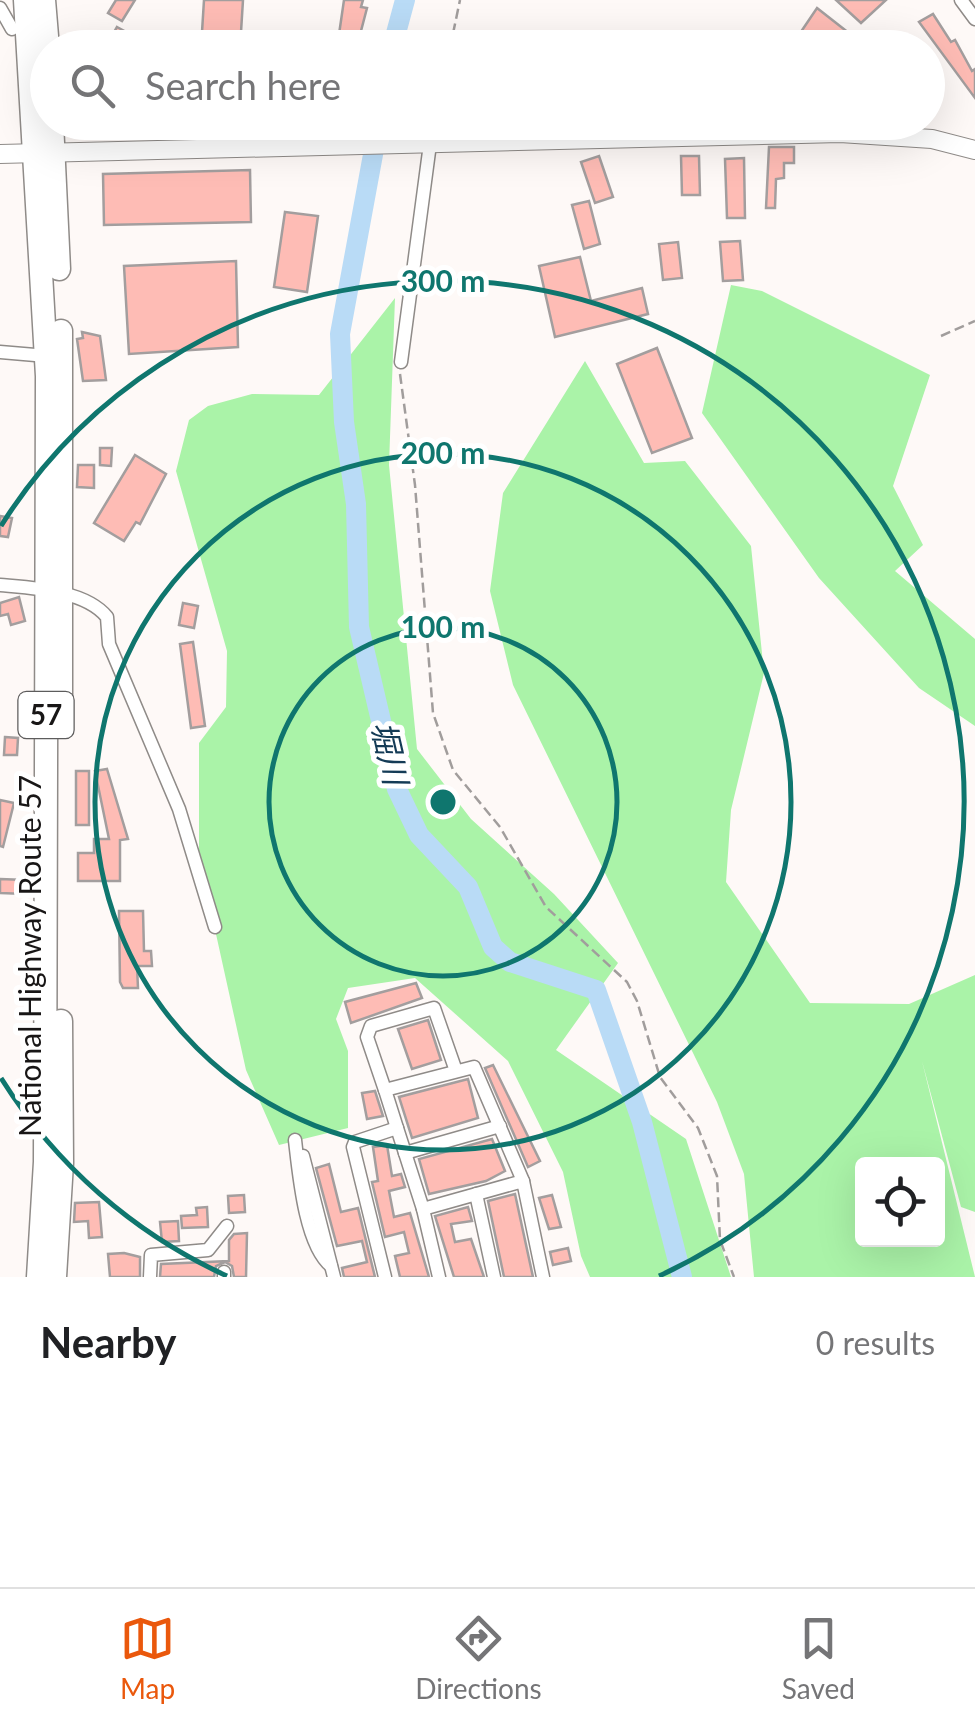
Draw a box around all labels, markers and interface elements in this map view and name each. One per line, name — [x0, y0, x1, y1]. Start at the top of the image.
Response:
search box — [30, 30, 945, 140]
icon: search — [65, 58, 120, 113]
text: Search here — [145, 62, 341, 108]
text: 300 m — [401, 262, 485, 298]
text: 200 m — [401, 434, 485, 470]
text: 100 m — [401, 608, 485, 644]
road number: 57 — [18, 692, 74, 738]
water label: 堀川 — [364, 717, 417, 791]
street label: National Highway Route 57 — [11, 775, 47, 1137]
centre of rings — [425, 784, 461, 820]
map controls — [855, 1157, 945, 1247]
button: locate — [855, 1157, 945, 1247]
text: Nearby — [40, 1317, 177, 1367]
text: 0 results — [816, 1323, 935, 1362]
tab: Map — [120, 1611, 175, 1705]
tab: Directions — [415, 1611, 542, 1705]
tab: Saved — [782, 1611, 855, 1705]

